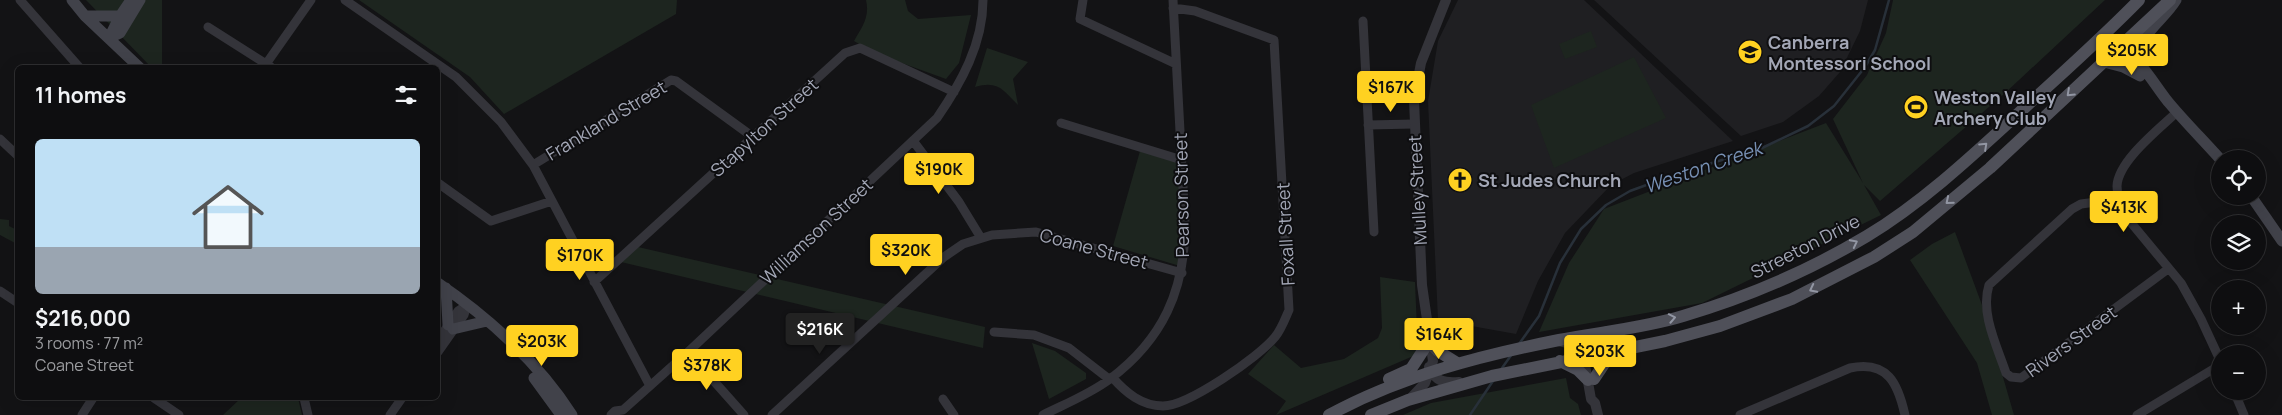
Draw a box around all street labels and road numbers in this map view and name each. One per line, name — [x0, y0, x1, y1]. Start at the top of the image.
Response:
street label: Stapylton Street — [705, 72, 823, 182]
street label: Frankland Street — [541, 74, 671, 166]
street label: Pearson Street — [1168, 133, 1194, 257]
street label: Mulley Street — [1402, 134, 1432, 246]
street label: Williamson Street — [754, 173, 878, 289]
street label: Foxall Street — [1270, 182, 1300, 286]
street label: Streeton Drive — [1746, 208, 1864, 284]
street label: Coane Street — [1037, 222, 1151, 274]
street label: Rivers Street — [2021, 300, 2121, 382]

